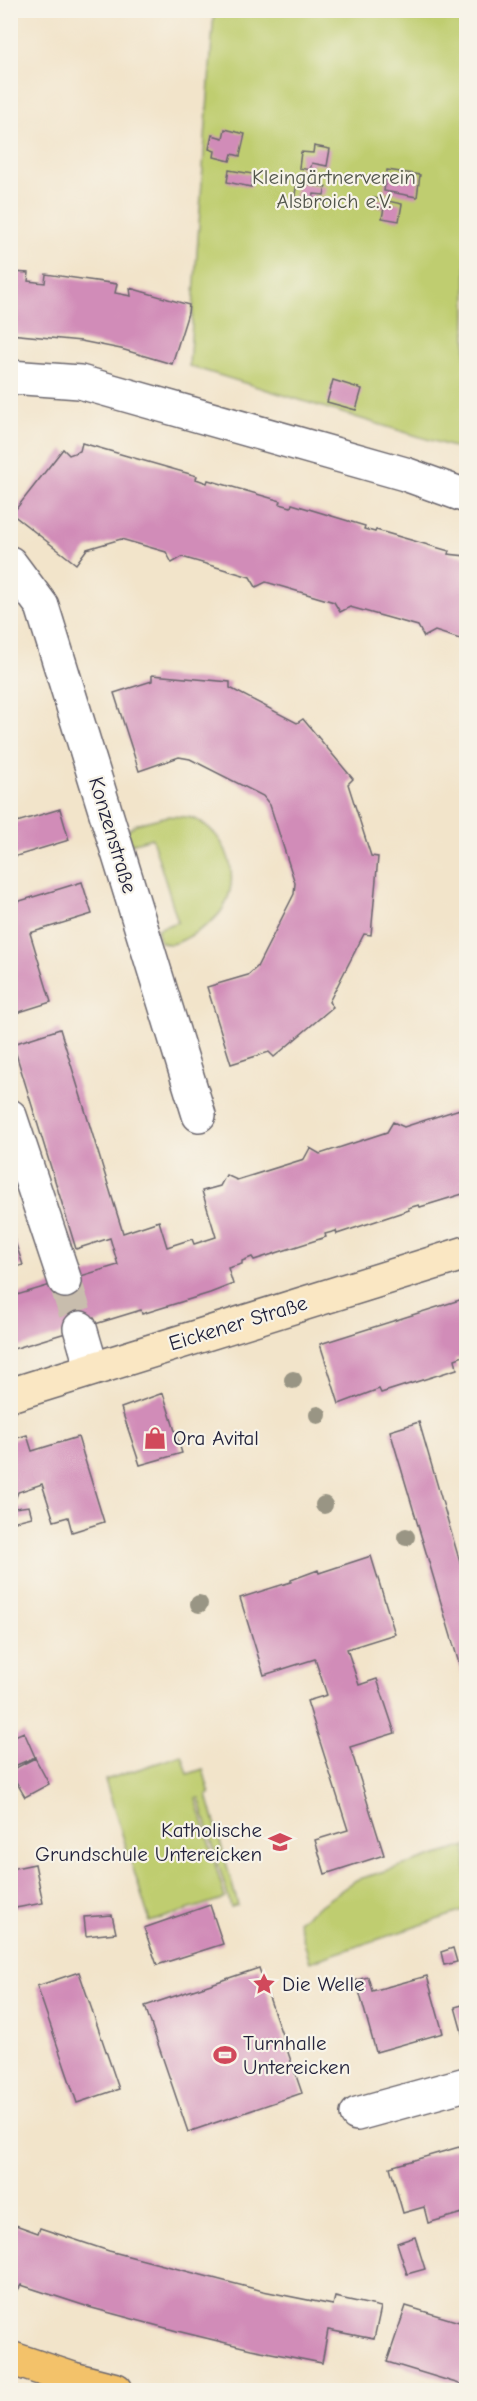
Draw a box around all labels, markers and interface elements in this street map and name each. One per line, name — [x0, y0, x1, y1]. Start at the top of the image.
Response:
park label: Kleingärtnerverein Alsbroich e.V. — [252, 165, 416, 213]
street label: Konzenstraße — [84, 774, 142, 896]
street label: Eickener Straße — [166, 1291, 310, 1355]
shop icon: Ora Avital — [142, 1425, 168, 1451]
place label: Ora Avital — [173, 1426, 259, 1450]
place label: Katholische Grundschule Untereicken — [35, 1818, 262, 1866]
school or university icon: Katholische Grundschule Untereicken — [267, 1829, 293, 1855]
place icon: Die Welle — [251, 1971, 277, 1997]
place label: Die Welle — [282, 1972, 365, 1996]
place label: Turnhalle Untereicken — [243, 2031, 350, 2079]
sports icon: Turnhalle Untereicken — [212, 2042, 238, 2068]

